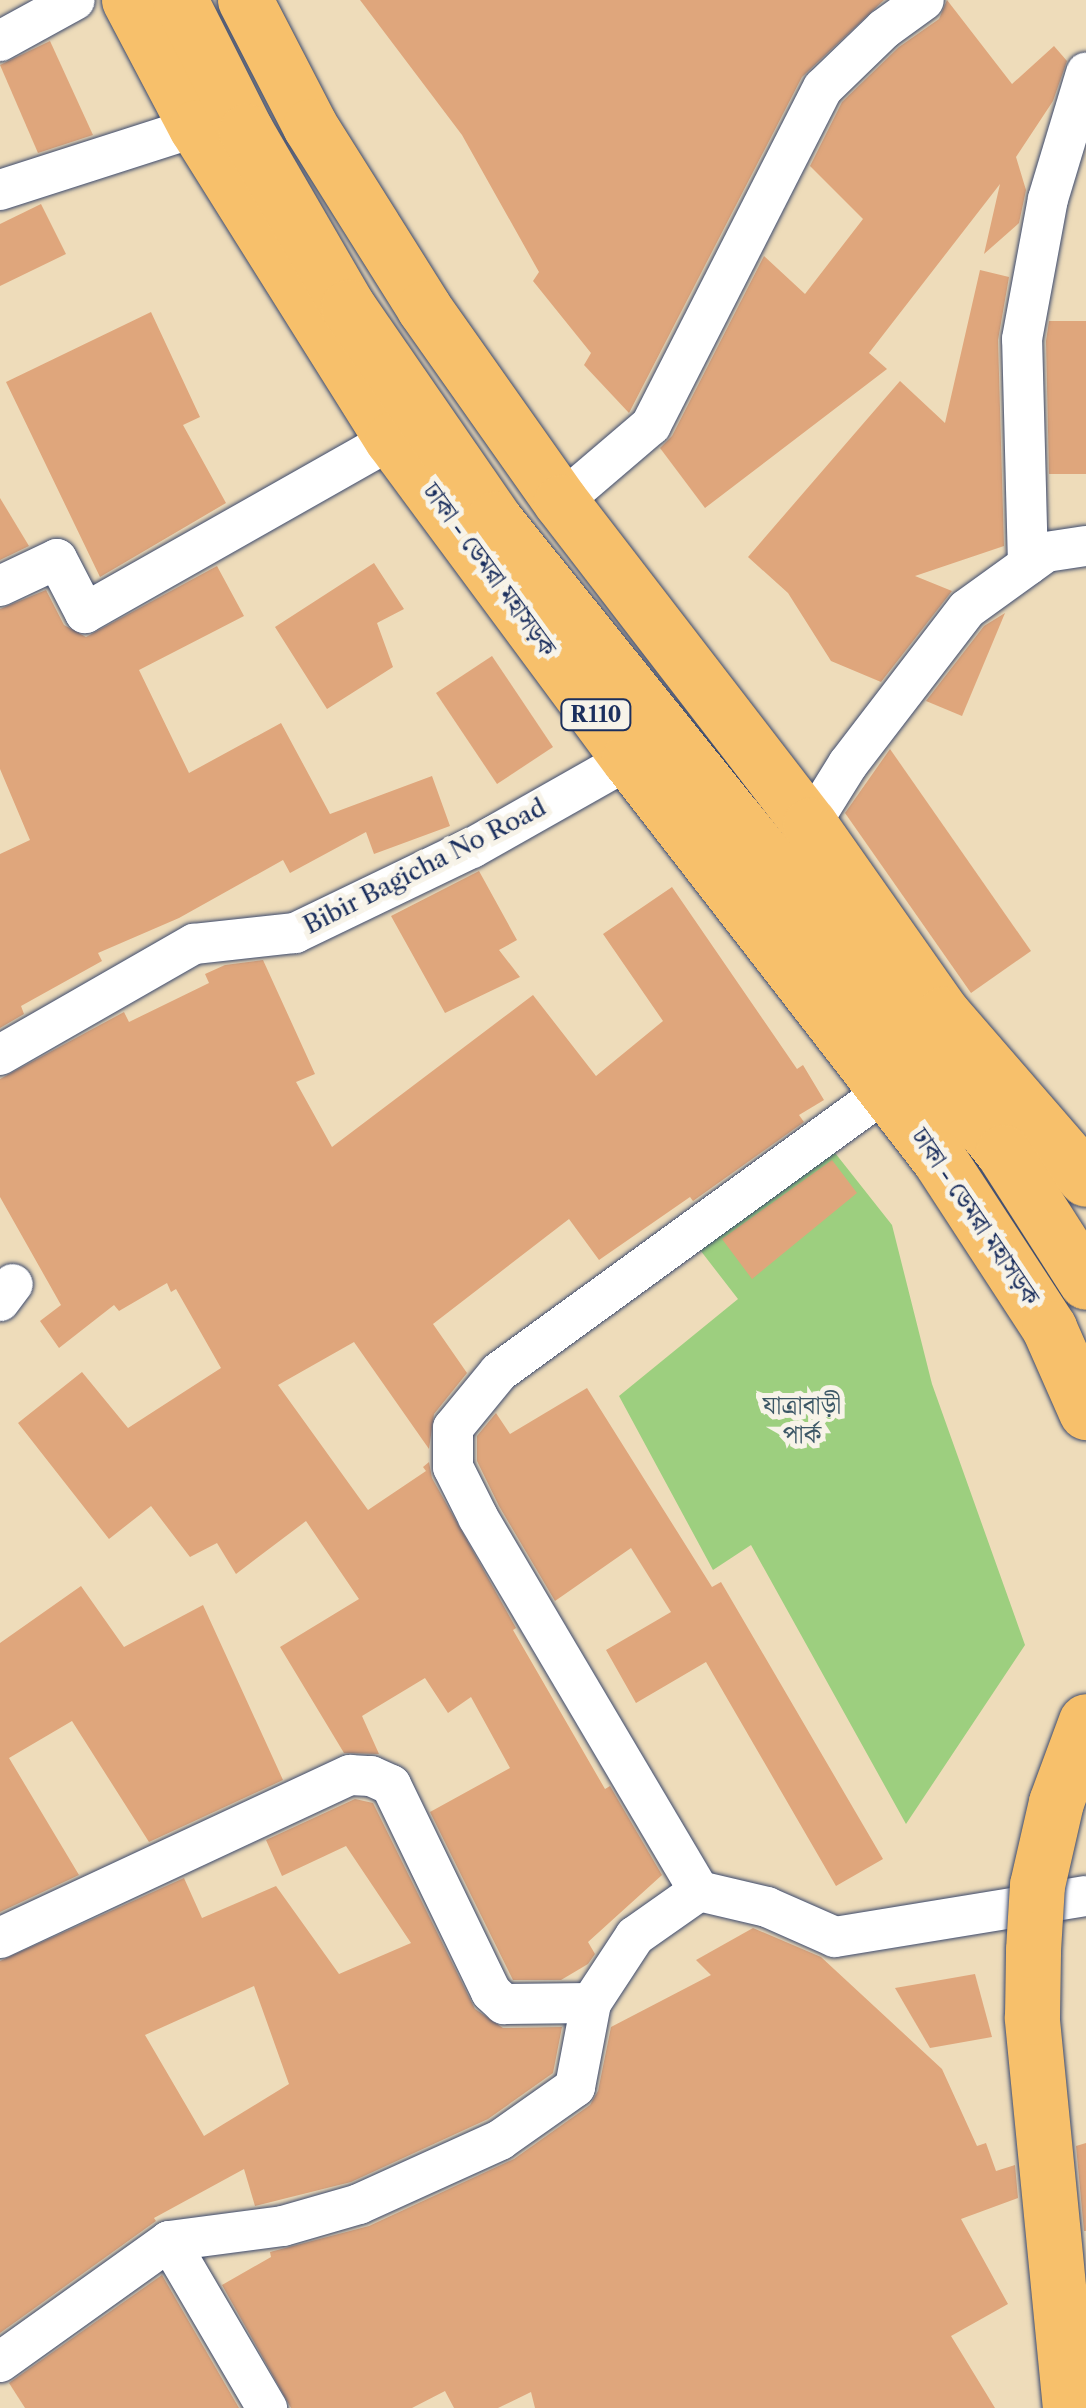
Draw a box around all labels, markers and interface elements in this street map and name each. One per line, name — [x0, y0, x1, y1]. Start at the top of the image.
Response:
street label: ঢাকা - ডেমরা মহাসড়ক — [416, 478, 562, 662]
road number: R110 — [558, 698, 634, 732]
street label: Bibir Bagicha No Road — [298, 793, 552, 941]
street label: ঢাকা - ডেমরা মহাসড়ক — [905, 1123, 1045, 1311]
park label: যাত্রাবাড়ী পার্ক — [763, 1392, 841, 1451]

